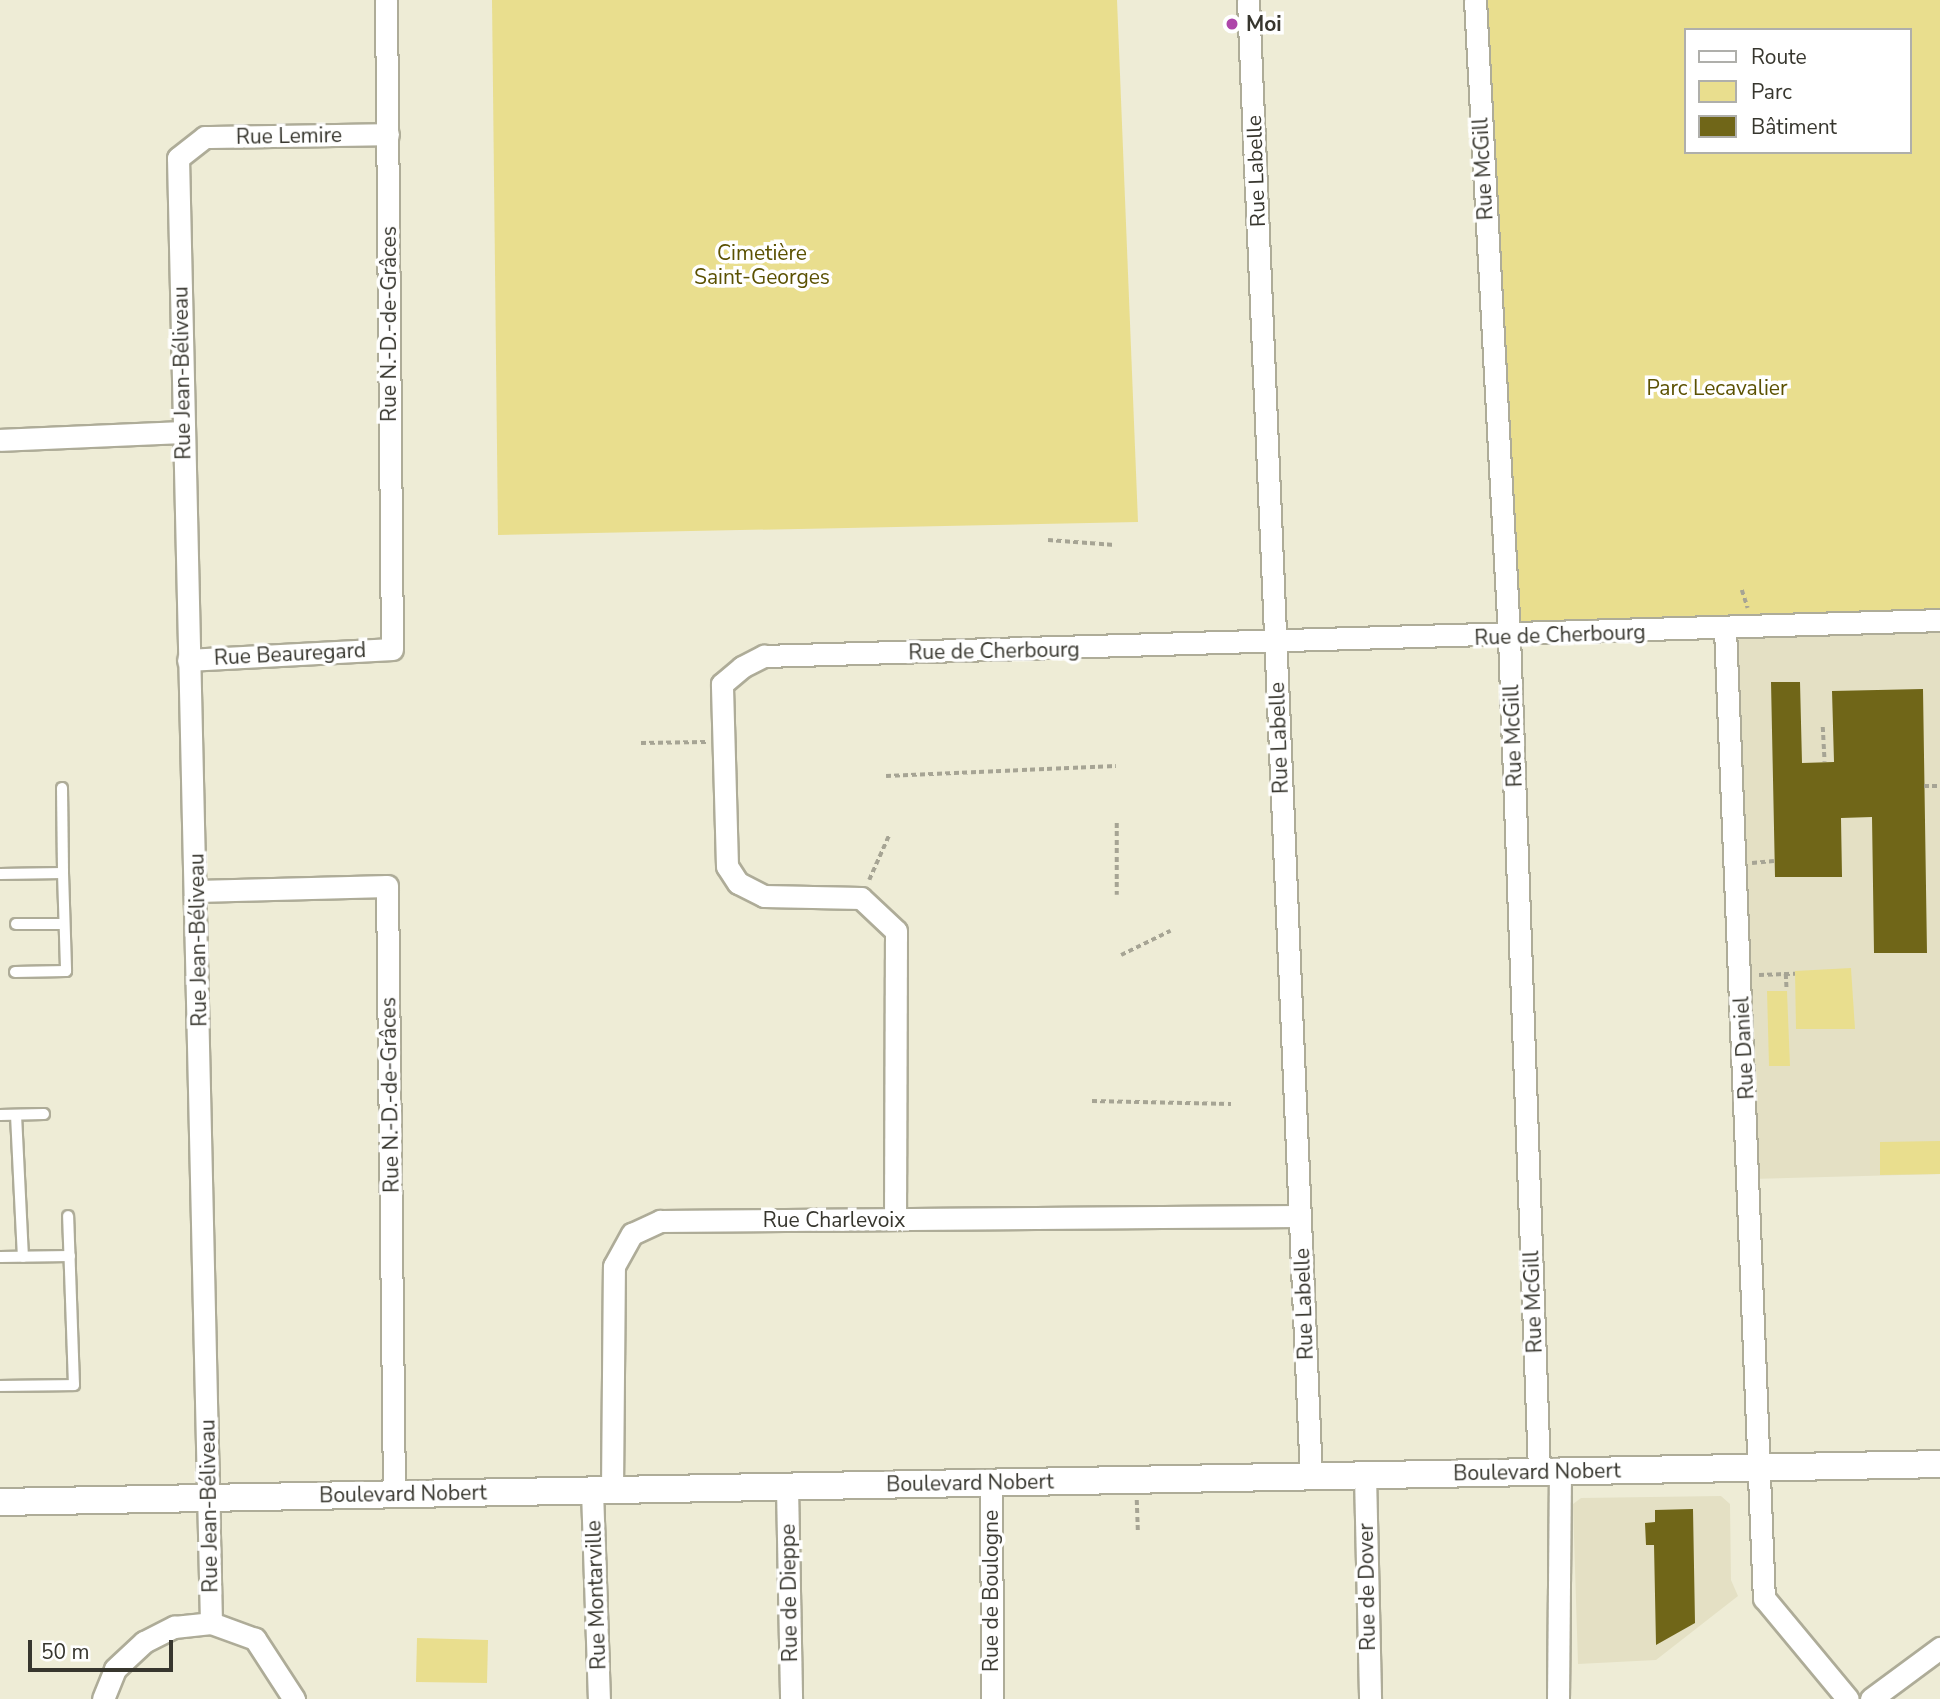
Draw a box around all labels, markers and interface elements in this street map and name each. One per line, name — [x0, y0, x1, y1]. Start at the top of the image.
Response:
place label: Moi — [1246, 11, 1282, 37]
marker: Moi — [1224, 16, 1240, 32]
legend — [1685, 28, 1912, 154]
text: Route — [1751, 43, 1807, 71]
text: Parc — [1751, 78, 1792, 106]
text: Bâtiment — [1751, 113, 1837, 141]
street label: Rue Labelle — [1241, 115, 1271, 227]
street label: Rue McGill — [1468, 117, 1498, 221]
street label: Rue Lemire — [236, 122, 342, 150]
street label: Rue N.-D.-de-Grâces — [376, 226, 402, 422]
park label: Cimetière Saint-Georges — [694, 240, 830, 290]
street label: Rue Jean-Béliveau — [168, 286, 196, 460]
park label: Parc Lecavalier — [1646, 375, 1788, 401]
street label: Rue de Cherbourg — [1474, 619, 1646, 651]
street label: Rue Beauregard — [213, 637, 367, 671]
street label: Rue de Cherbourg — [908, 637, 1080, 665]
street label: Rue Labelle — [1264, 682, 1294, 794]
street label: Rue McGill — [1499, 684, 1527, 788]
street label: Rue Jean-Béliveau — [184, 853, 212, 1027]
street label: Rue Daniel — [1729, 996, 1759, 1100]
street label: Rue N.-D.-de-Grâces — [376, 997, 404, 1193]
street label: Rue Charlevoix — [763, 1207, 905, 1233]
street label: Rue Labelle — [1289, 1248, 1319, 1360]
street label: Rue McGill — [1519, 1250, 1547, 1354]
street label: Rue Jean-Béliveau — [195, 1419, 223, 1593]
street label: Boulevard Nobert — [1453, 1458, 1621, 1486]
street label: Boulevard Nobert — [886, 1469, 1054, 1497]
street label: Boulevard Nobert — [319, 1480, 487, 1508]
street label: Rue de Boulogne — [978, 1510, 1004, 1672]
street label: Rue Montarville — [581, 1520, 611, 1670]
street label: Rue de Dover — [1353, 1523, 1381, 1651]
street label: Rue de Dieppe — [775, 1524, 803, 1662]
scale bar — [32, 1626, 177, 1670]
text: 50 m — [41, 1638, 90, 1666]

